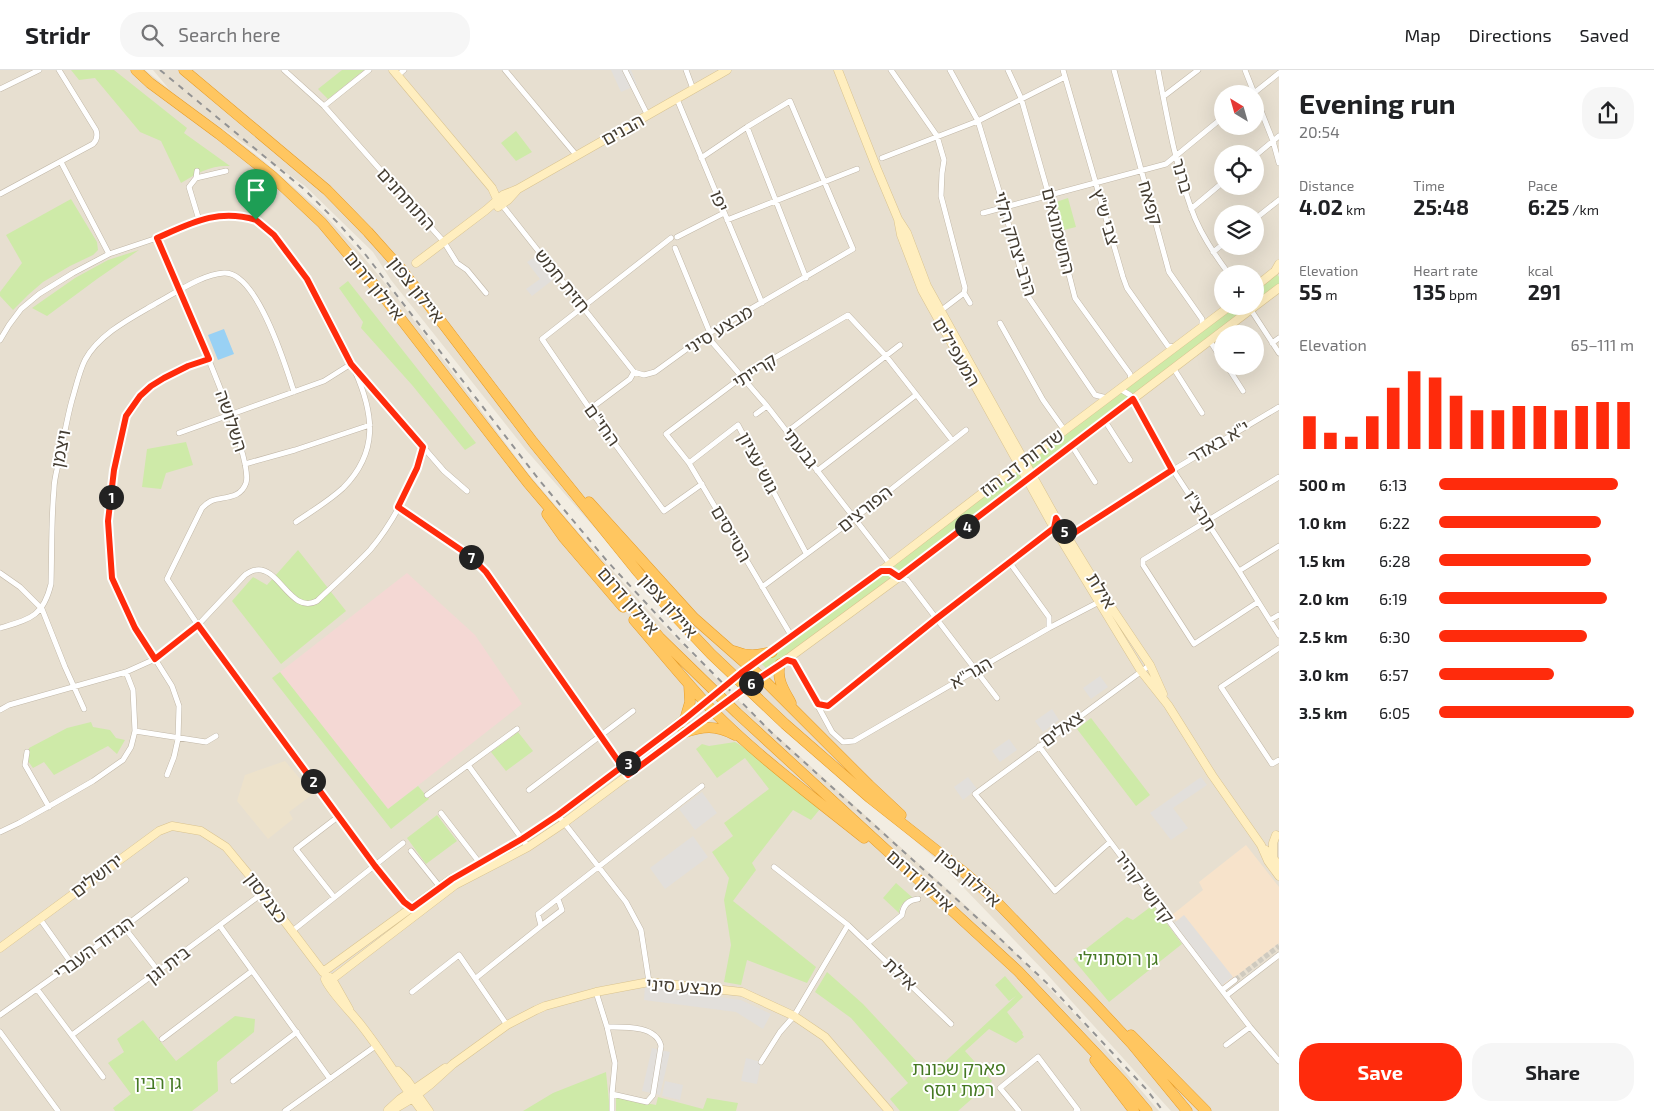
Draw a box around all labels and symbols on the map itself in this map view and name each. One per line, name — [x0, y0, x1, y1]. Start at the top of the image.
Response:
north arrow — [1214, 85, 1264, 135]
street label: הבנים — [597, 109, 648, 150]
street label: ברנר — [1167, 156, 1198, 196]
street label: התותחנים — [373, 162, 441, 234]
pin — [235, 169, 277, 220]
street label: קפאח — [1134, 178, 1168, 228]
street label: החשמונאים — [1038, 185, 1080, 276]
street label: צבי ש"ץ — [1087, 186, 1125, 248]
street label: יפו — [706, 187, 734, 215]
street label: הרב יצחק הלוי — [990, 189, 1042, 299]
street label: חזית חמש — [530, 244, 595, 317]
street label: איילון דרום — [340, 246, 409, 324]
street label: איילון צפון — [384, 252, 449, 327]
street label: מבצע סיני — [681, 300, 756, 359]
street label: המעפילים — [928, 313, 986, 390]
street label: קרייתי — [728, 348, 781, 392]
street label: השלושה — [211, 387, 253, 454]
street label: החי"ם — [580, 399, 626, 450]
street label: י"א באדר — [1184, 415, 1253, 467]
street label: גבעתי — [778, 423, 824, 472]
street label: שדרות דב הוז — [975, 423, 1068, 501]
street label: ויצמן — [46, 428, 74, 470]
street label: גוש עציון — [734, 428, 784, 497]
street label: הפורצים — [833, 480, 896, 536]
pin: 1 — [98, 484, 124, 510]
street label: תרצ"ו — [1180, 486, 1222, 535]
street label: הטייסים — [707, 501, 757, 566]
pin: 4 — [954, 514, 980, 538]
pin: 5 — [1052, 518, 1076, 544]
pin: 7 — [458, 544, 484, 570]
street label: איילון דרום — [593, 562, 664, 639]
street label: איילון צפון — [635, 569, 703, 642]
street label: אילת — [1082, 569, 1121, 612]
street label: הגר"א — [945, 651, 996, 693]
pin: 6 — [738, 670, 764, 696]
street label: צאלים — [1036, 705, 1087, 751]
pin: 3 — [616, 750, 640, 776]
pin: 2 — [300, 768, 326, 794]
street label: איילון צפון — [932, 843, 1005, 911]
street label: איילון דרום — [883, 844, 959, 916]
street label: קדושי קהיר — [1110, 845, 1179, 927]
street label: ירושלים — [66, 849, 127, 902]
street label: כצנלסון — [241, 868, 293, 927]
street label: הגדוד העברי — [49, 911, 138, 984]
street label: בית וגן — [141, 940, 194, 988]
park label: גן רוסתוילי — [1078, 947, 1159, 969]
street label: אילת — [879, 952, 922, 994]
street label: מבצע סיני — [646, 972, 723, 1000]
park label: פארק שכונת רמת יוסף — [912, 1057, 1006, 1100]
park label: גן רבין — [135, 1071, 182, 1093]

